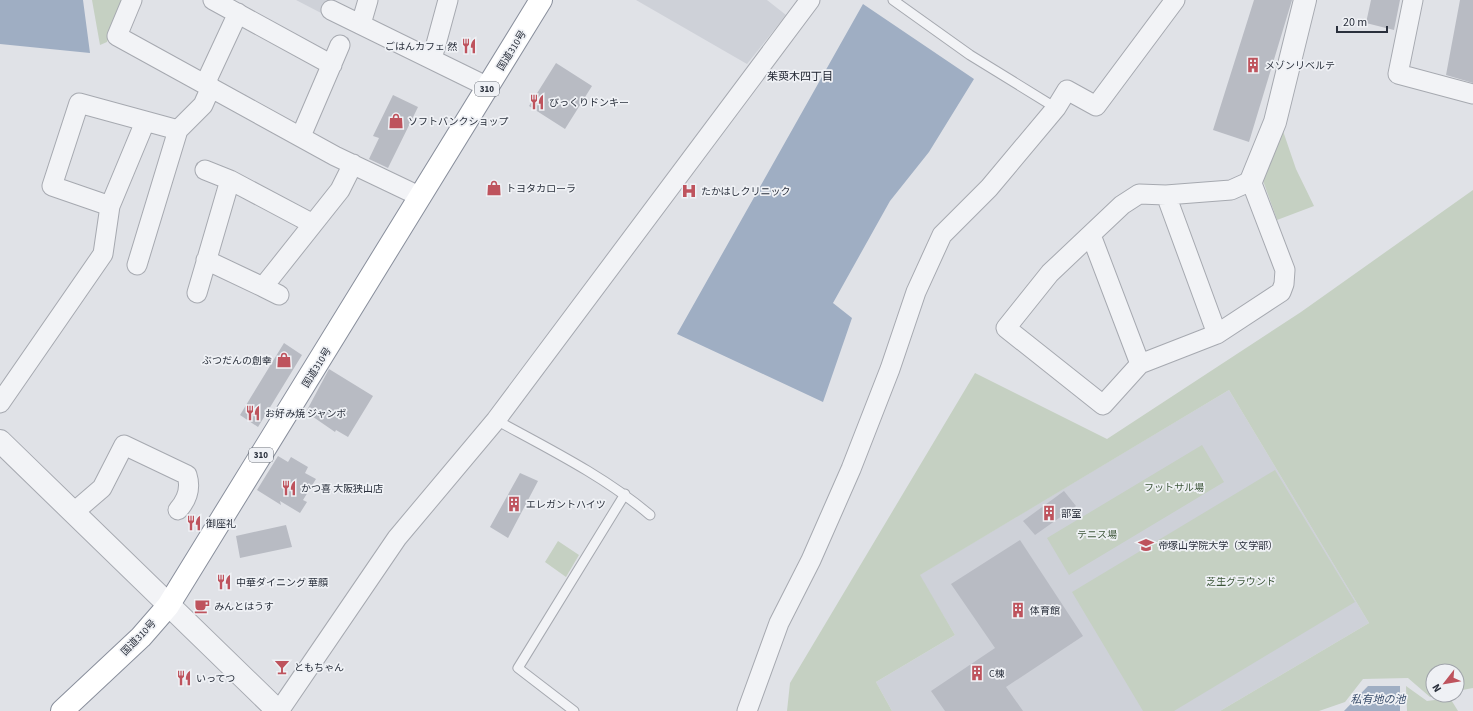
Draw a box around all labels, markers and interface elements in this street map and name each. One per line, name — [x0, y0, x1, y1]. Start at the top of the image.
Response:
scale bar — [1337, 8, 1387, 34]
text: 20 m — [1343, 14, 1367, 31]
street label: 国道310号 — [494, 28, 530, 73]
restaurant icon: ごはんカフェ 然 — [460, 37, 478, 55]
place label: ごはんカフェ 然 — [385, 40, 458, 54]
building icon: メゾンリベルテ — [1244, 56, 1262, 74]
place label: メゾンリベルテ — [1265, 59, 1335, 73]
district label: 茱萸木四丁目 — [767, 69, 833, 84]
road number: 310 — [475, 82, 499, 96]
restaurant icon: びっくりドンキー — [528, 93, 546, 111]
place label: びっくりドンキー — [549, 96, 629, 110]
shop icon: ソフトバンクショップ — [387, 112, 405, 130]
place label: ソフトバンクショップ — [408, 115, 509, 129]
shop icon: トヨタカローラ — [485, 179, 503, 197]
place label: トヨタカローラ — [506, 182, 576, 196]
hospital icon: たかはしクリニック — [680, 182, 698, 200]
place label: たかはしクリニック — [701, 185, 791, 199]
street label: 国道310号 — [299, 345, 335, 390]
shop icon: ぶつだんの創幸 — [275, 351, 293, 369]
place label: ぶつだんの創幸 — [202, 354, 272, 368]
restaurant icon: お好み焼 ジャンボ — [244, 404, 262, 422]
place label: お好み焼 ジャンボ — [265, 407, 347, 421]
road number: 310 — [249, 448, 273, 462]
restaurant icon: かつ喜 大阪狭山店 — [280, 479, 298, 497]
park label: フットサル場 — [1144, 481, 1204, 495]
place label: かつ喜 大阪狭山店 — [301, 482, 383, 496]
building icon: エレガントハイツ — [505, 495, 523, 513]
place label: エレガントハイツ — [526, 498, 606, 512]
building icon: 部室 — [1040, 504, 1058, 522]
place label: 部室 — [1061, 507, 1081, 521]
restaurant icon: 御座礼 — [185, 514, 203, 532]
place label: 御座礼 — [206, 517, 236, 531]
park label: テニス場 — [1077, 528, 1117, 542]
school or university icon: 帝塚山学院大学（文学部） — [1137, 536, 1155, 554]
place label: 帝塚山学院大学（文学部） — [1158, 539, 1278, 553]
restaurant icon: 中華ダイニング 華顔 — [215, 573, 233, 591]
park label: 芝生グラウンド — [1206, 575, 1276, 589]
place label: 中華ダイニング 華顔 — [236, 576, 328, 590]
cafe icon: みんとはうす — [193, 597, 211, 615]
place label: みんとはうす — [214, 600, 274, 614]
building icon: 体育館 — [1009, 601, 1027, 619]
place label: 体育館 — [1030, 604, 1060, 618]
street label: 国道310号 — [118, 617, 159, 659]
bar icon: ともちゃん — [273, 658, 291, 676]
place label: ともちゃん — [294, 661, 344, 675]
north arrow — [1425, 663, 1465, 703]
building icon: C棟 — [968, 664, 986, 682]
place label: C棟 — [989, 667, 1005, 681]
restaurant icon: いってつ — [175, 669, 193, 687]
place label: いってつ — [196, 672, 235, 686]
text: N — [1429, 681, 1445, 695]
water label: 私有地の池 — [1351, 692, 1406, 707]

